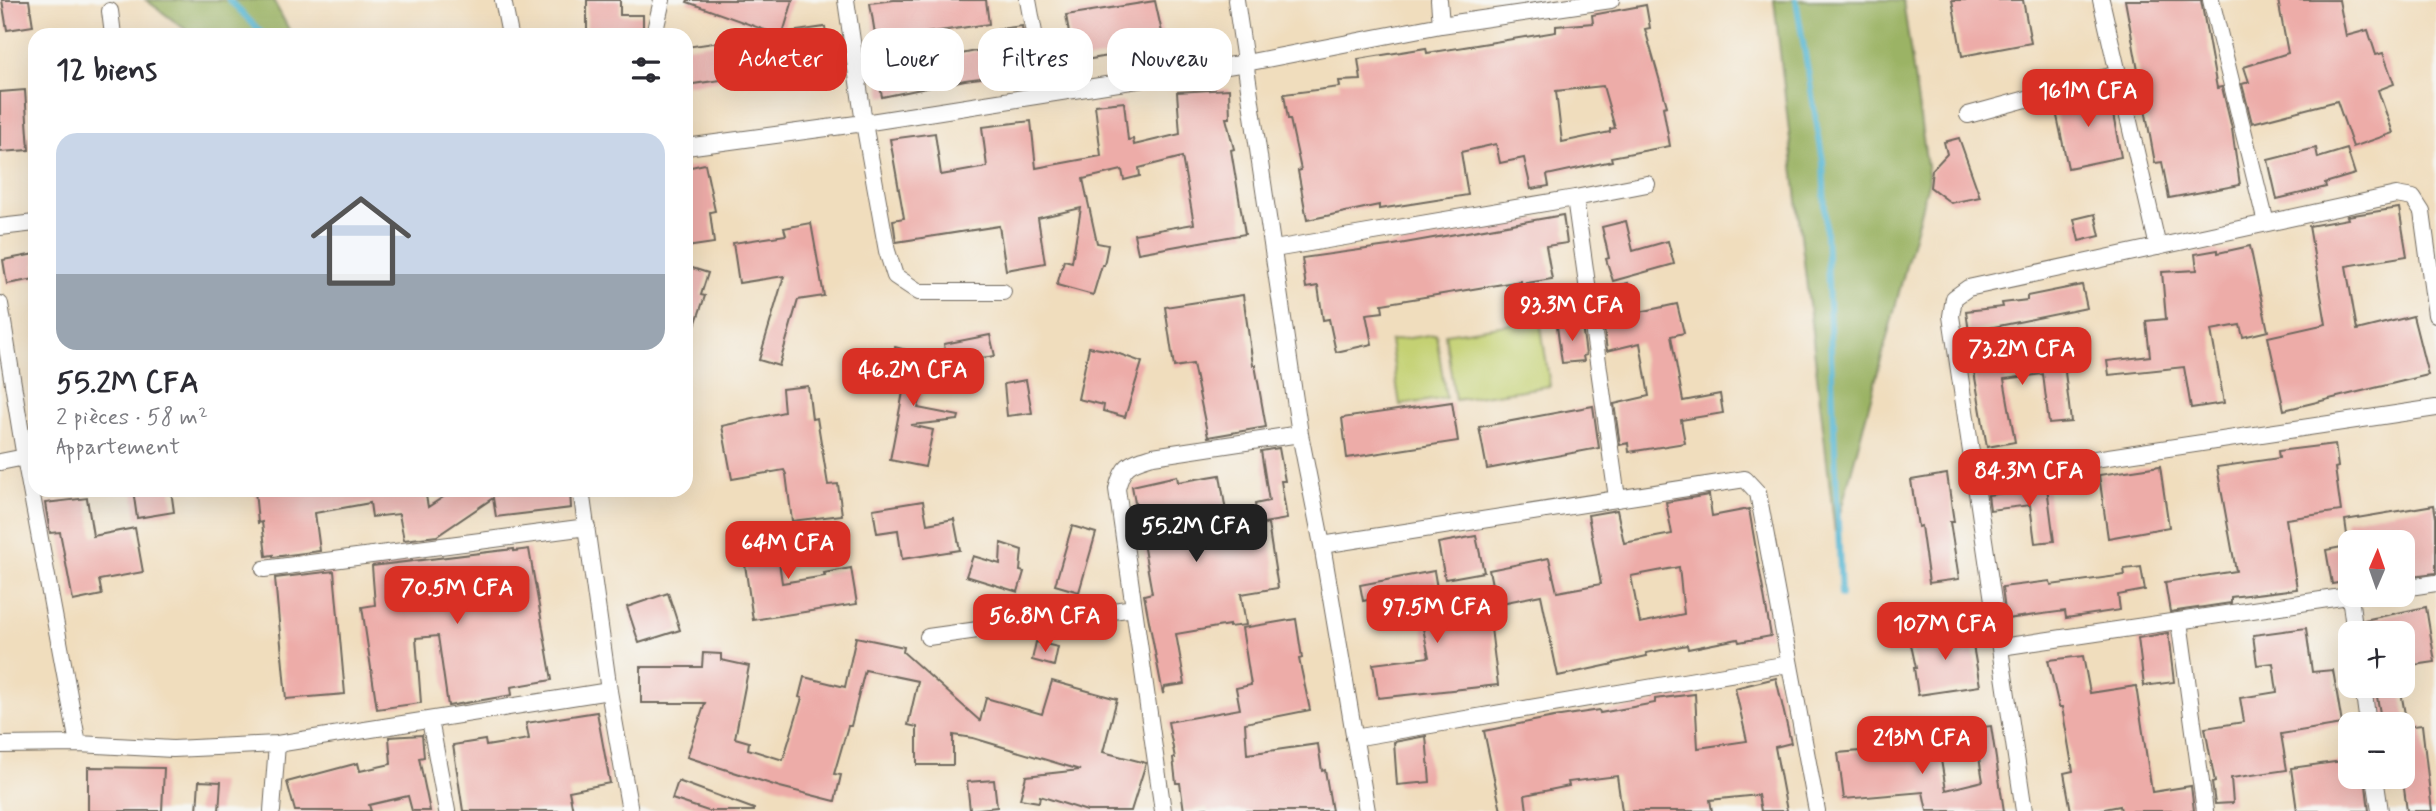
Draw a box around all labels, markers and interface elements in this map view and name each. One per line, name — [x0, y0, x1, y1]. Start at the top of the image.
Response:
chip: Acheter — [714, 28, 847, 91]
chip: Louer — [861, 28, 964, 91]
chip: Filtres — [978, 28, 1093, 91]
chip: Nouveau — [1107, 28, 1232, 91]
text: 12 biens — [56, 51, 157, 90]
icon: filters — [627, 51, 665, 89]
pin: 161M CFA — [2016, 69, 2160, 129]
text: 161M CFA — [2038, 77, 2138, 107]
icon: home — [298, 178, 424, 304]
pin: 93.3M CFA — [1492, 284, 1652, 343]
text: 93.3M CFA — [1520, 291, 1624, 321]
pin: 73.2M CFA — [1942, 328, 2102, 387]
text: 73.2M CFA — [1968, 335, 2076, 365]
pin: 46.2M CFA — [833, 348, 993, 408]
text: 46.2M CFA — [858, 356, 968, 386]
text: 55.2M CFA — [56, 364, 199, 403]
text: 2 pièces · 58 m² — [56, 403, 208, 433]
text: Appartement — [56, 433, 180, 463]
pin: 84.3M CFA — [1949, 449, 2109, 509]
text: 84.3M CFA — [1974, 457, 2084, 487]
pin: 55.2M CFA — [1116, 504, 1276, 564]
text: 55.2M CFA — [1141, 512, 1251, 542]
pin: 64M CFA — [723, 522, 853, 581]
text: 64M CFA — [741, 529, 835, 559]
north arrow — [2338, 530, 2415, 607]
map controls — [2338, 530, 2415, 789]
pin: 70.5M CFA — [377, 566, 537, 626]
text: 70.5M CFA — [400, 574, 514, 604]
pin: 97.5M CFA — [1357, 586, 1517, 645]
text: 97.5M CFA — [1383, 593, 1491, 623]
pin: 56.8M CFA — [965, 594, 1125, 654]
text: 56.8M CFA — [989, 602, 1101, 632]
pin: 107M CFA — [1873, 602, 2017, 662]
text: 107M CFA — [1893, 610, 1997, 640]
button: + — [2338, 621, 2415, 698]
button: − — [2338, 712, 2415, 789]
pin: 213M CFA — [1850, 716, 1994, 776]
text: 213M CFA — [1873, 724, 1971, 754]

